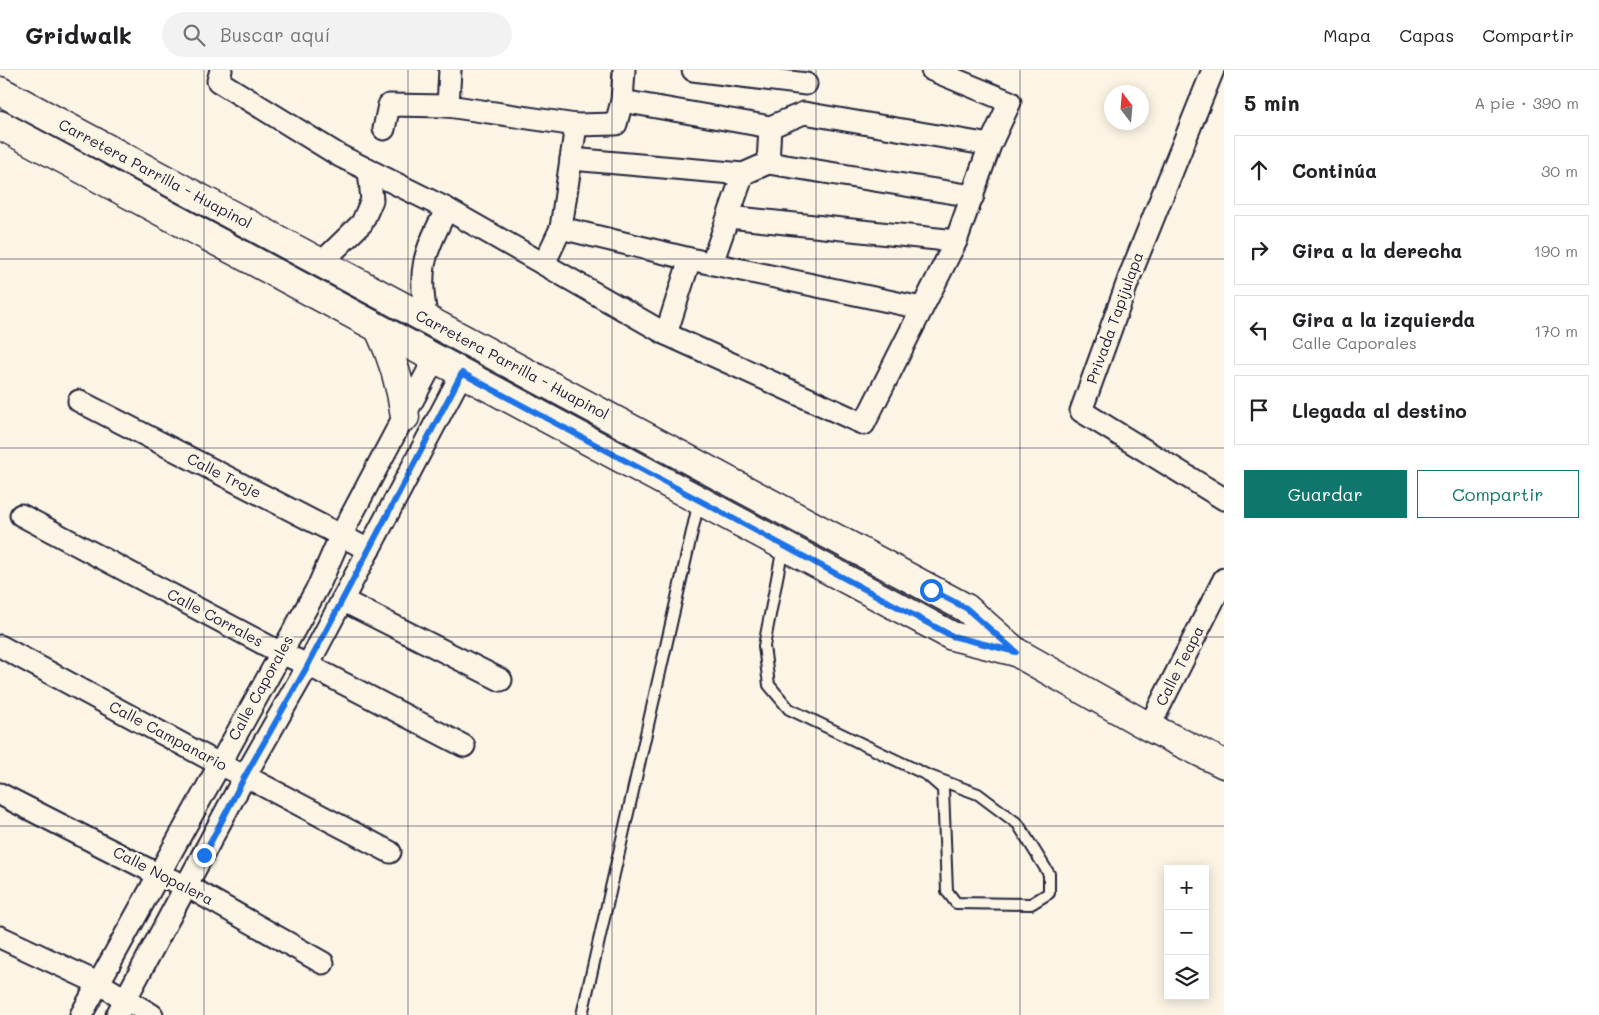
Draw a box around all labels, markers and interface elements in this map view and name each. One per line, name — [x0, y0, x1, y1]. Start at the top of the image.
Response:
search box — [162, 12, 512, 57]
text: Gridwalk — [25, 19, 132, 50]
icon: search — [180, 21, 208, 49]
text: Buscar aquí — [220, 22, 330, 47]
text: Mapa — [1323, 23, 1371, 47]
text: Capas — [1399, 23, 1454, 47]
text: Compartir — [1482, 23, 1574, 47]
north arrow — [1104, 85, 1149, 130]
text: 5 min — [1244, 89, 1300, 116]
text: A pie · 390 m — [1474, 92, 1579, 113]
street label: Carretera Parrilla - Huapinol — [55, 114, 256, 233]
icon: ahead — [1245, 156, 1273, 184]
text: Continúa — [1292, 158, 1377, 183]
text: 30 m — [1541, 160, 1578, 181]
icon: right — [1245, 236, 1273, 264]
text: Gira a la derecha — [1292, 238, 1462, 263]
text: 190 m — [1534, 240, 1578, 261]
street label: Privada Tapijulapa — [1081, 249, 1147, 386]
street label: Carretera Parrilla - Huapinol — [412, 305, 613, 424]
text: Gira a la izquierda — [1292, 307, 1475, 332]
icon: left — [1245, 316, 1273, 344]
text: 170 m — [1534, 320, 1578, 341]
text: Calle Caporales — [1292, 332, 1417, 353]
icon: arrive — [1245, 396, 1273, 424]
text: Llegada al destino — [1292, 398, 1467, 423]
street label: Calle Troje — [184, 448, 265, 502]
button: Guardar — [1244, 470, 1407, 518]
button: Compartir — [1417, 470, 1579, 518]
route start — [920, 579, 943, 602]
street label: Calle Corrales — [164, 583, 267, 651]
street label: Calle Teapa — [1150, 622, 1208, 709]
street label: Calle Caporales — [223, 631, 297, 744]
street label: Calle Campanario — [106, 696, 231, 775]
street label: Calle Nopalera — [110, 841, 217, 909]
route end — [193, 844, 216, 867]
map controls — [1164, 865, 1209, 1000]
button: + — [1164, 865, 1209, 910]
button: − — [1164, 910, 1209, 955]
button: layers — [1164, 955, 1209, 1000]

